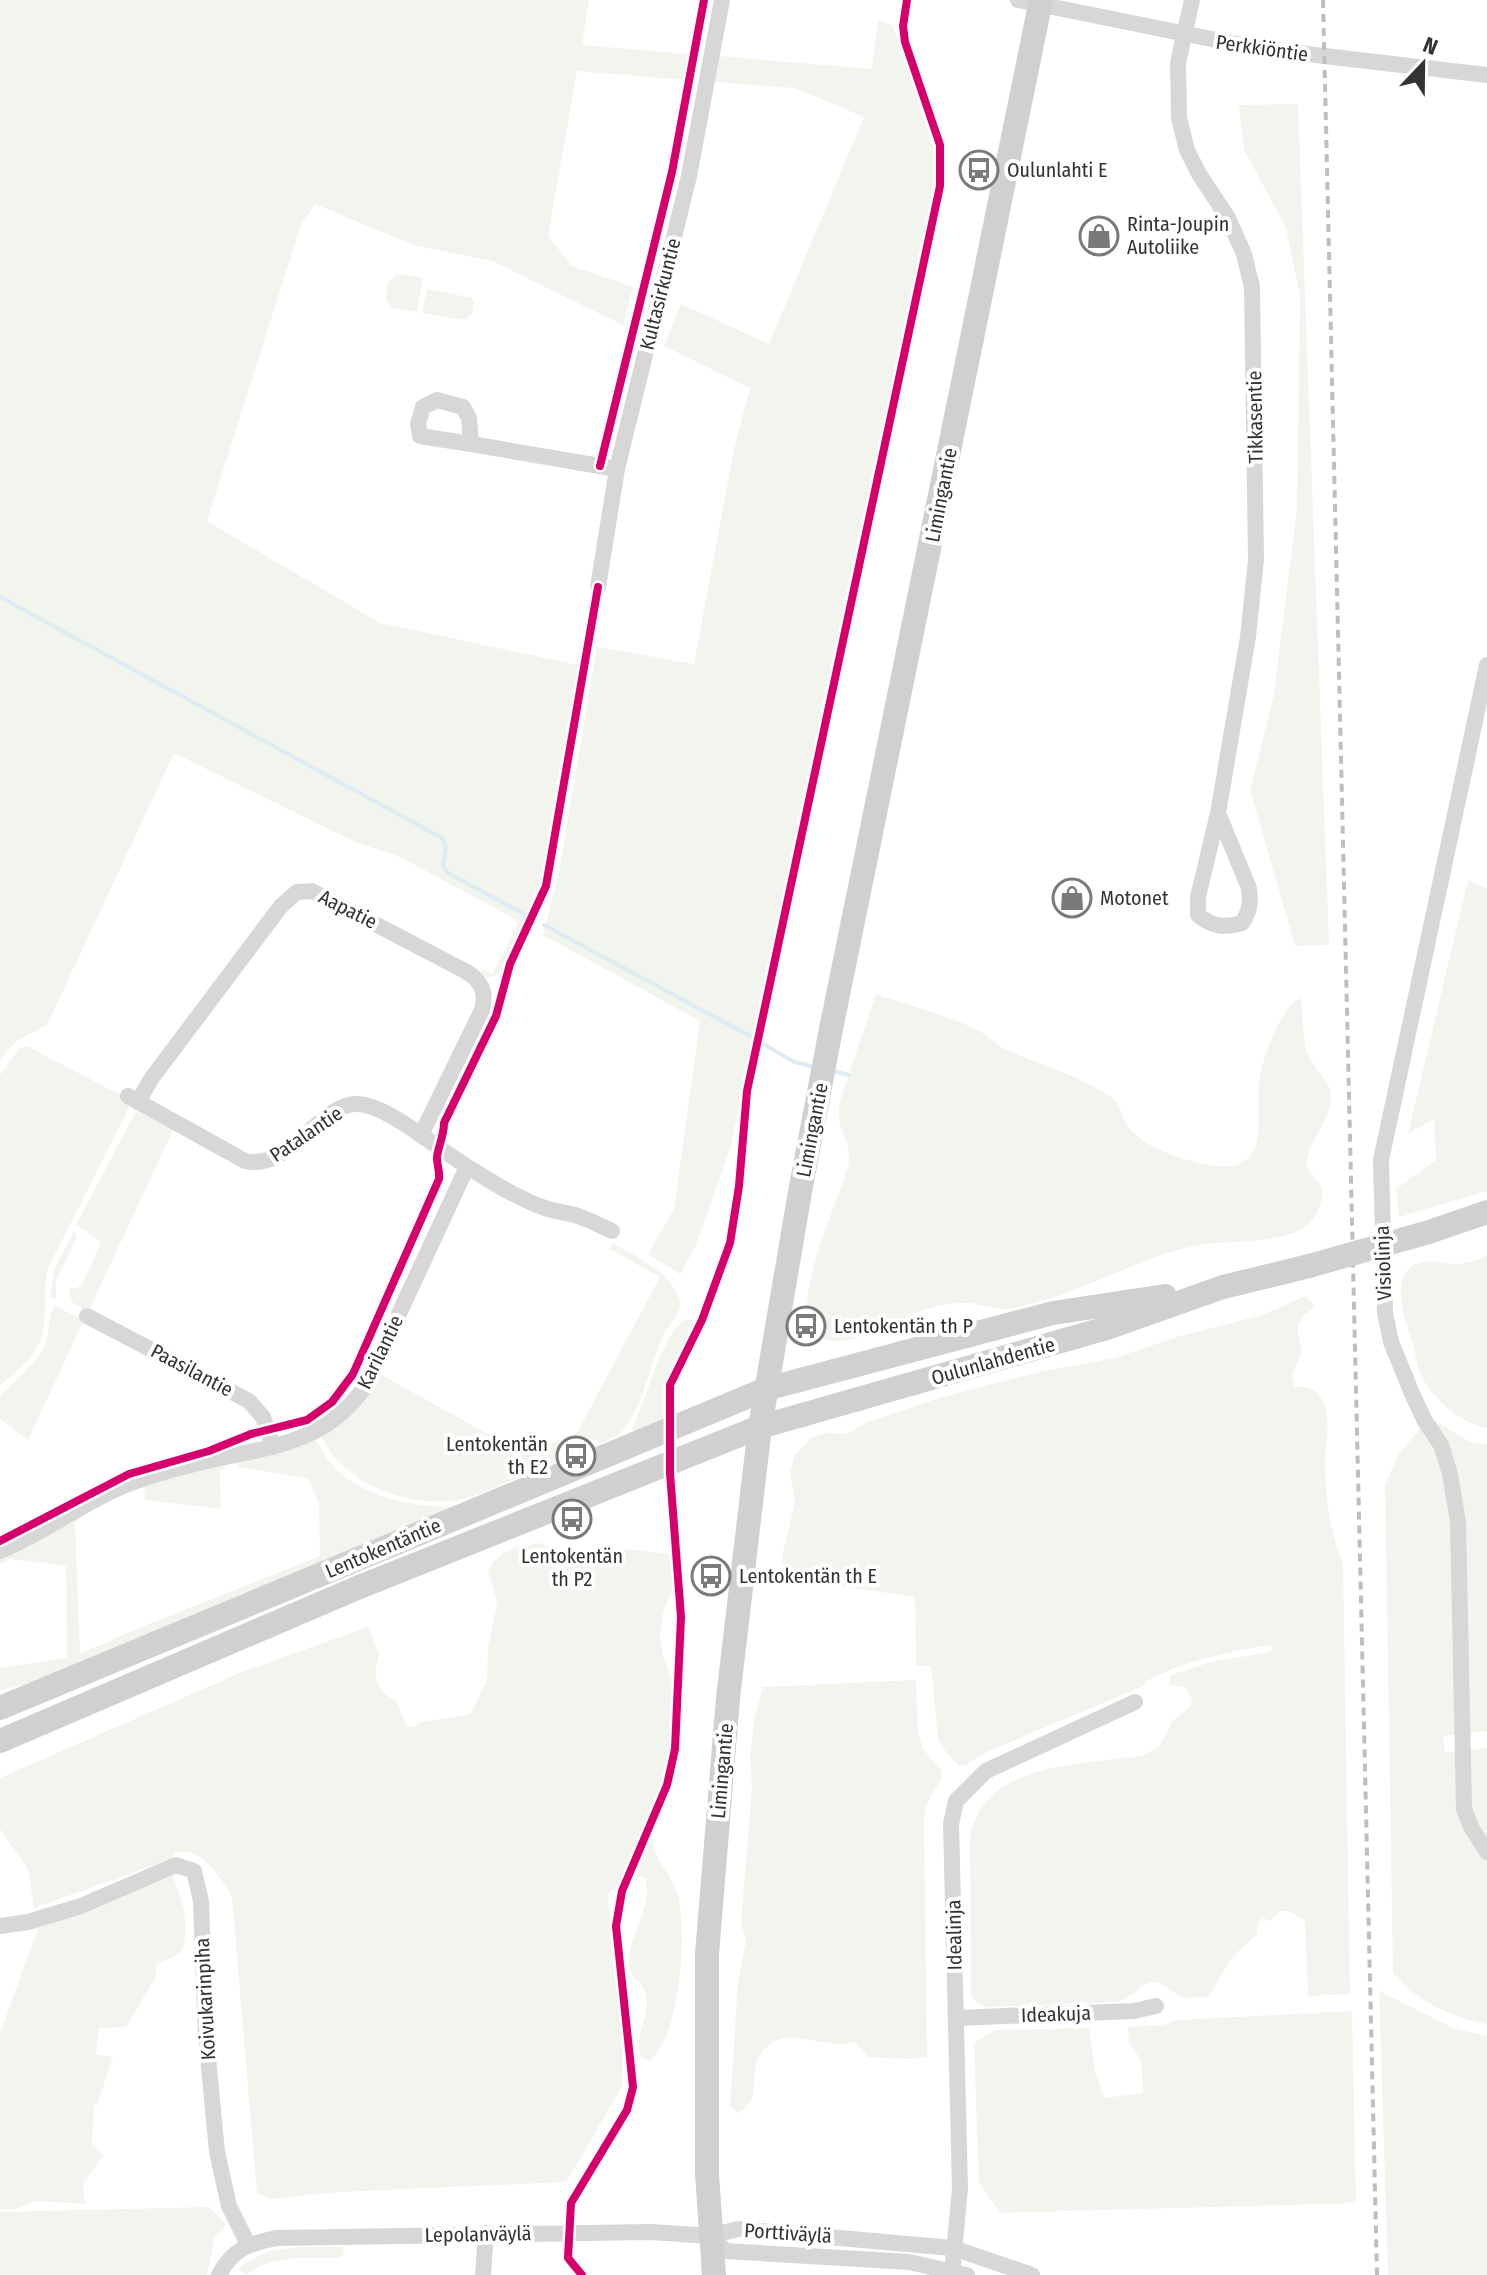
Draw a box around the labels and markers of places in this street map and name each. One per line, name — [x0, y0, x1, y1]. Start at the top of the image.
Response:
bus stop icon: Oulunlahti E — [958, 149, 1000, 191]
place label: Oulunlahti E — [1007, 158, 1107, 182]
place label: Rinta-Joupin Autoliike — [1127, 212, 1229, 259]
shop icon: Rinta-Joupin Autoliike — [1078, 215, 1120, 257]
shop icon: Motonet — [1051, 877, 1093, 919]
place label: Motonet — [1100, 886, 1169, 910]
bus stop icon: Lentokentän th P — [785, 1305, 827, 1347]
place label: Lentokentän th P — [834, 1314, 973, 1338]
place label: Lentokentän th E2 — [446, 1432, 548, 1479]
bus stop icon: Lentokentän th E2 — [555, 1435, 597, 1477]
bus stop icon: Lentokentän th P2 — [551, 1498, 593, 1540]
place label: Lentokentän th P2 — [521, 1544, 623, 1591]
bus stop icon: Lentokentän th E — [690, 1555, 732, 1597]
place label: Lentokentän th E — [739, 1564, 877, 1588]

